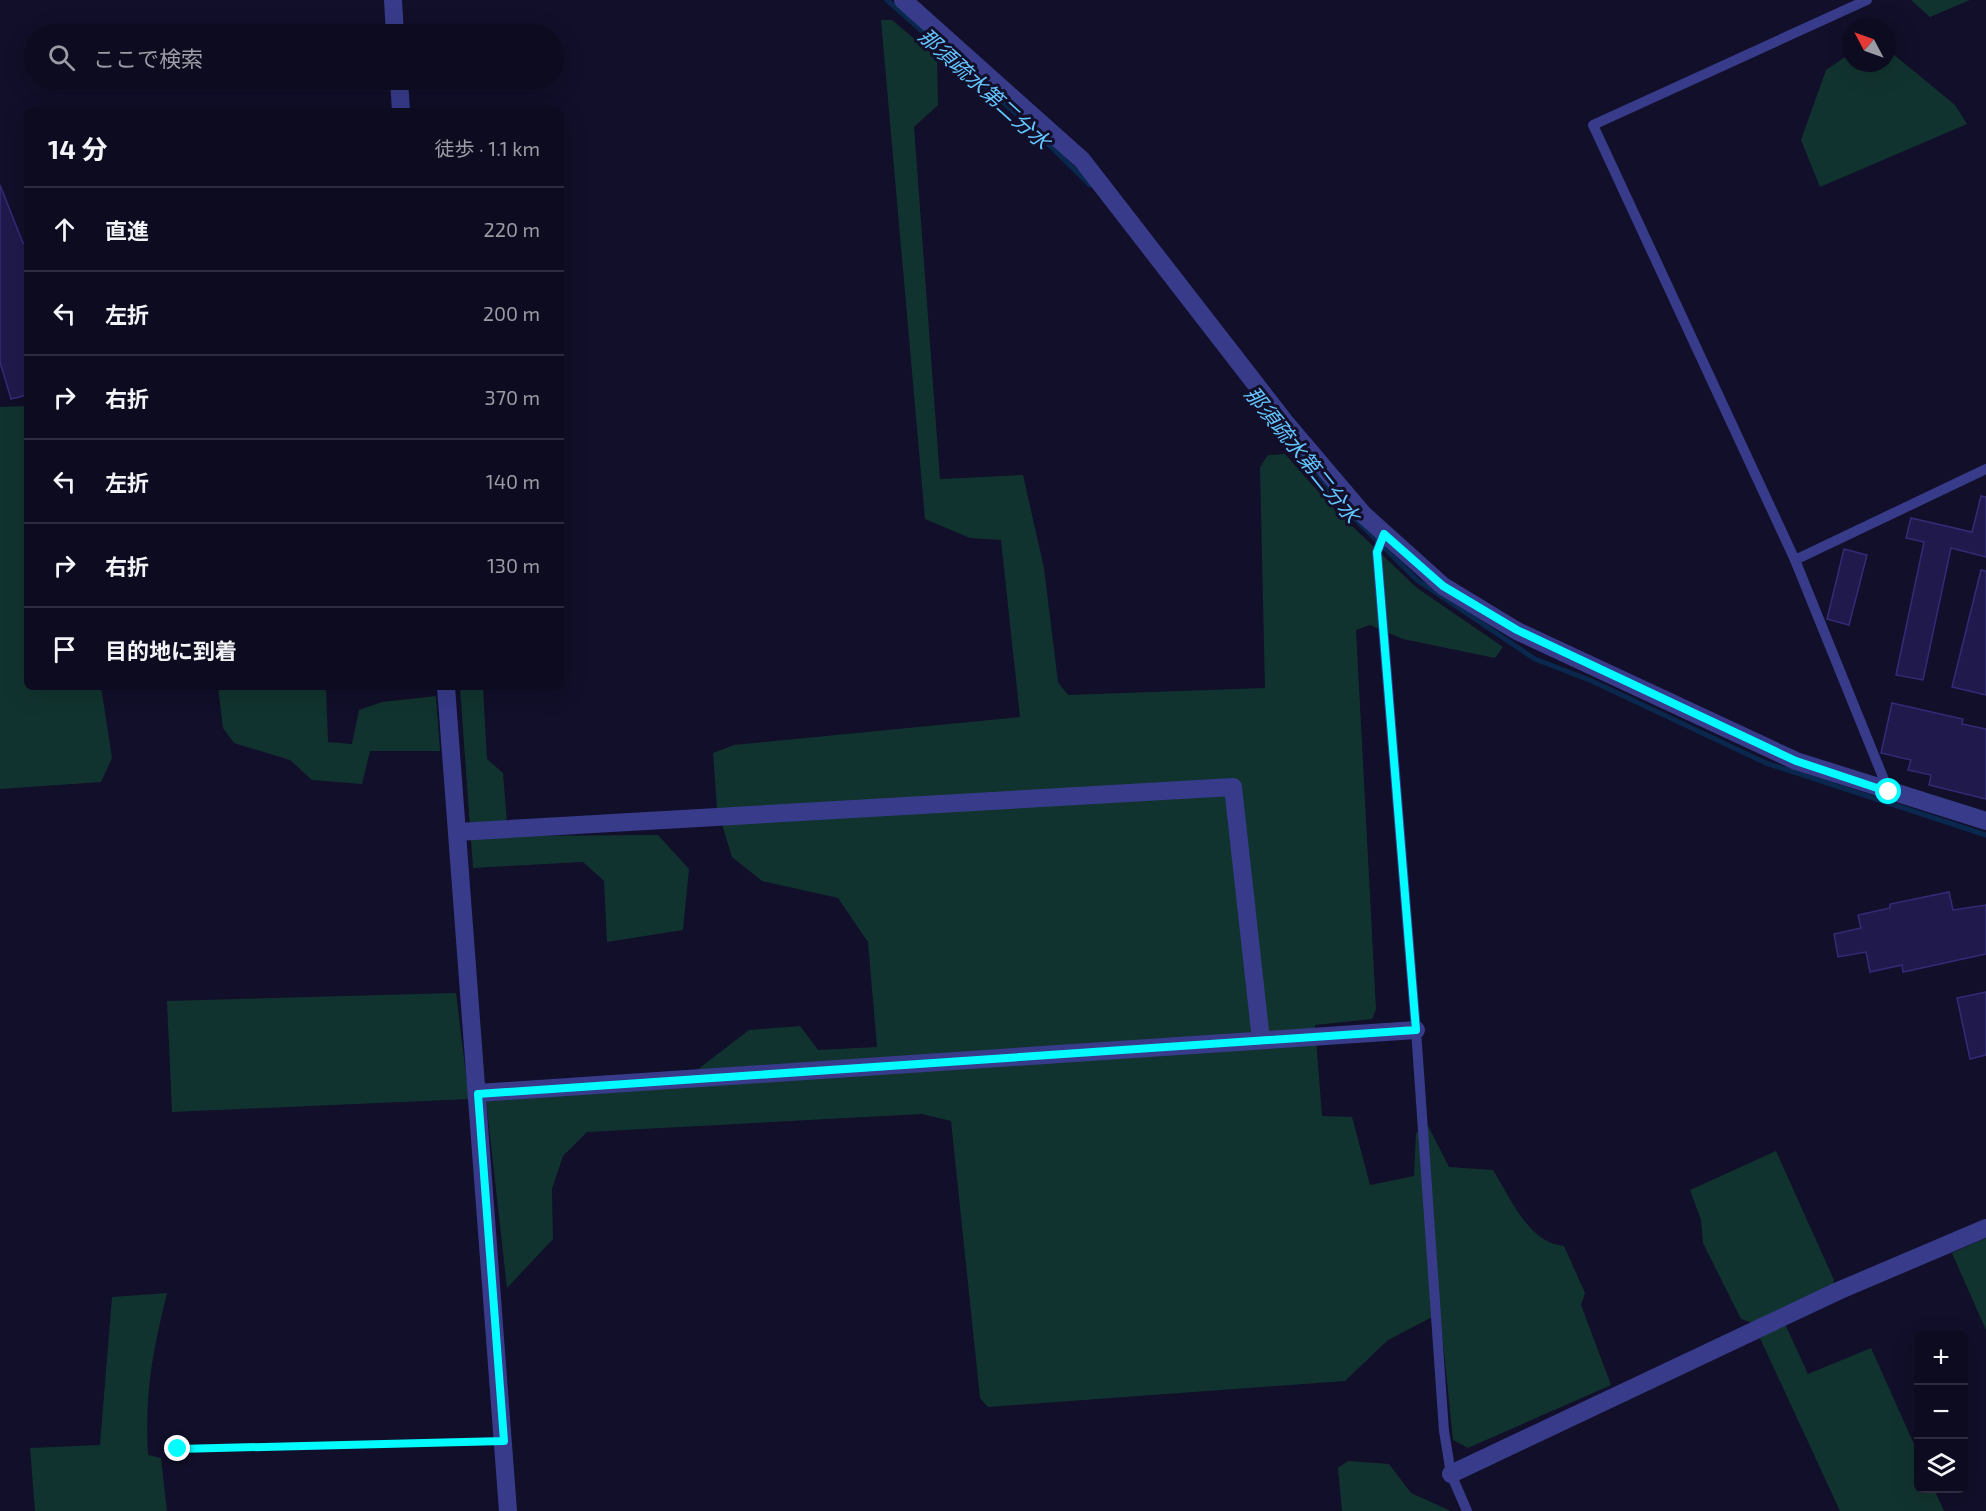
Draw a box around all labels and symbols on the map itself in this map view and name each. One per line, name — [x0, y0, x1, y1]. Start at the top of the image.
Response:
north arrow — [1842, 18, 1896, 72]
water label: 那須疏水第二分水 — [914, 23, 1057, 155]
water label: 那須疏水第二分水 — [1240, 381, 1367, 529]
route start — [1875, 778, 1901, 804]
route end — [164, 1435, 190, 1461]

